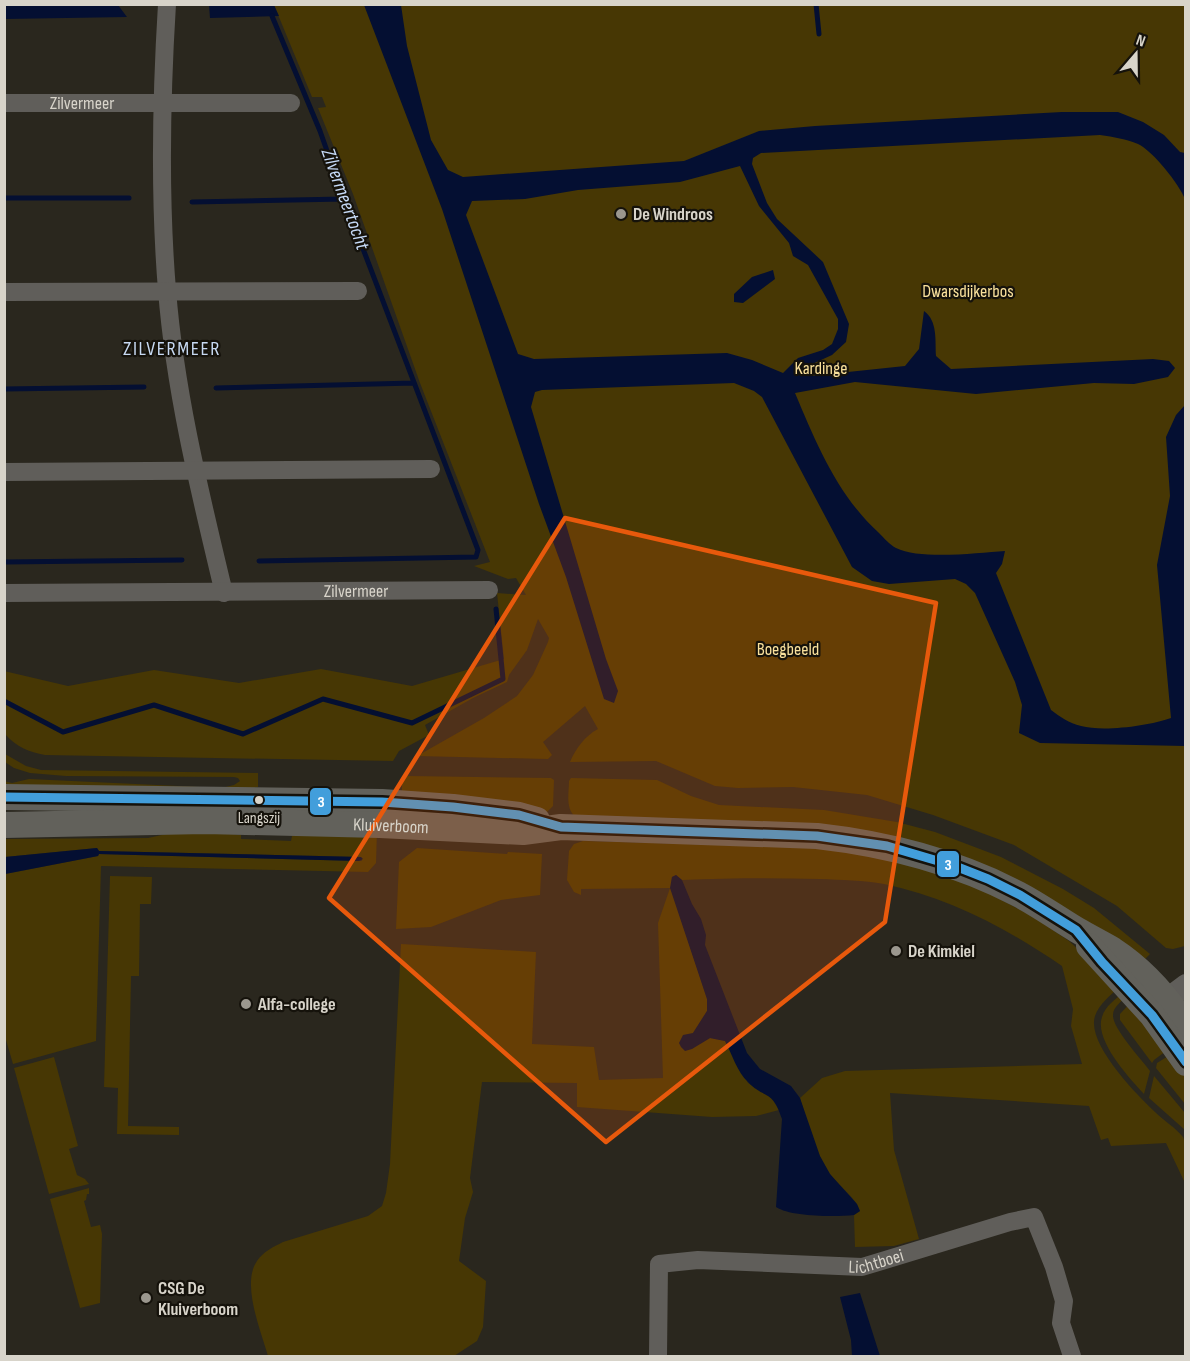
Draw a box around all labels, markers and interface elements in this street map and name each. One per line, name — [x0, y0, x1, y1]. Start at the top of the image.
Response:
north arrow — [1106, 24, 1166, 84]
text: N — [1133, 31, 1148, 52]
street label: Zilvermeer — [50, 93, 114, 114]
water label: Zilvermeertocht — [315, 144, 375, 254]
place label: De Windroos — [633, 204, 713, 225]
marker: De Windroos — [614, 207, 628, 221]
park label: Dwarsdijkerbos — [922, 281, 1014, 302]
district label: ZILVERMEER — [123, 337, 221, 361]
park label: Kardinge — [795, 358, 847, 379]
street label: Zilvermeer — [324, 580, 388, 602]
park label: Boegbeeld — [757, 639, 819, 660]
line badge: 3 — [309, 787, 332, 816]
text: 3 — [317, 793, 325, 812]
marker: Langszij — [253, 794, 265, 806]
place label: Langszij — [238, 809, 280, 828]
street label: Kluiverboom — [353, 814, 429, 838]
line badge: 3 — [936, 850, 960, 878]
text: 3 — [944, 856, 952, 875]
place label: De Kimkiel — [908, 941, 975, 962]
marker: De Kimkiel — [889, 944, 903, 958]
place label: Alfa-college — [257, 994, 336, 1015]
marker: Alfa-college — [239, 997, 253, 1011]
street label: Lichtboei — [848, 1245, 906, 1278]
place label: CSG De Kluiverboom — [158, 1278, 238, 1320]
marker: CSG De Kluiverboom — [139, 1291, 153, 1305]

